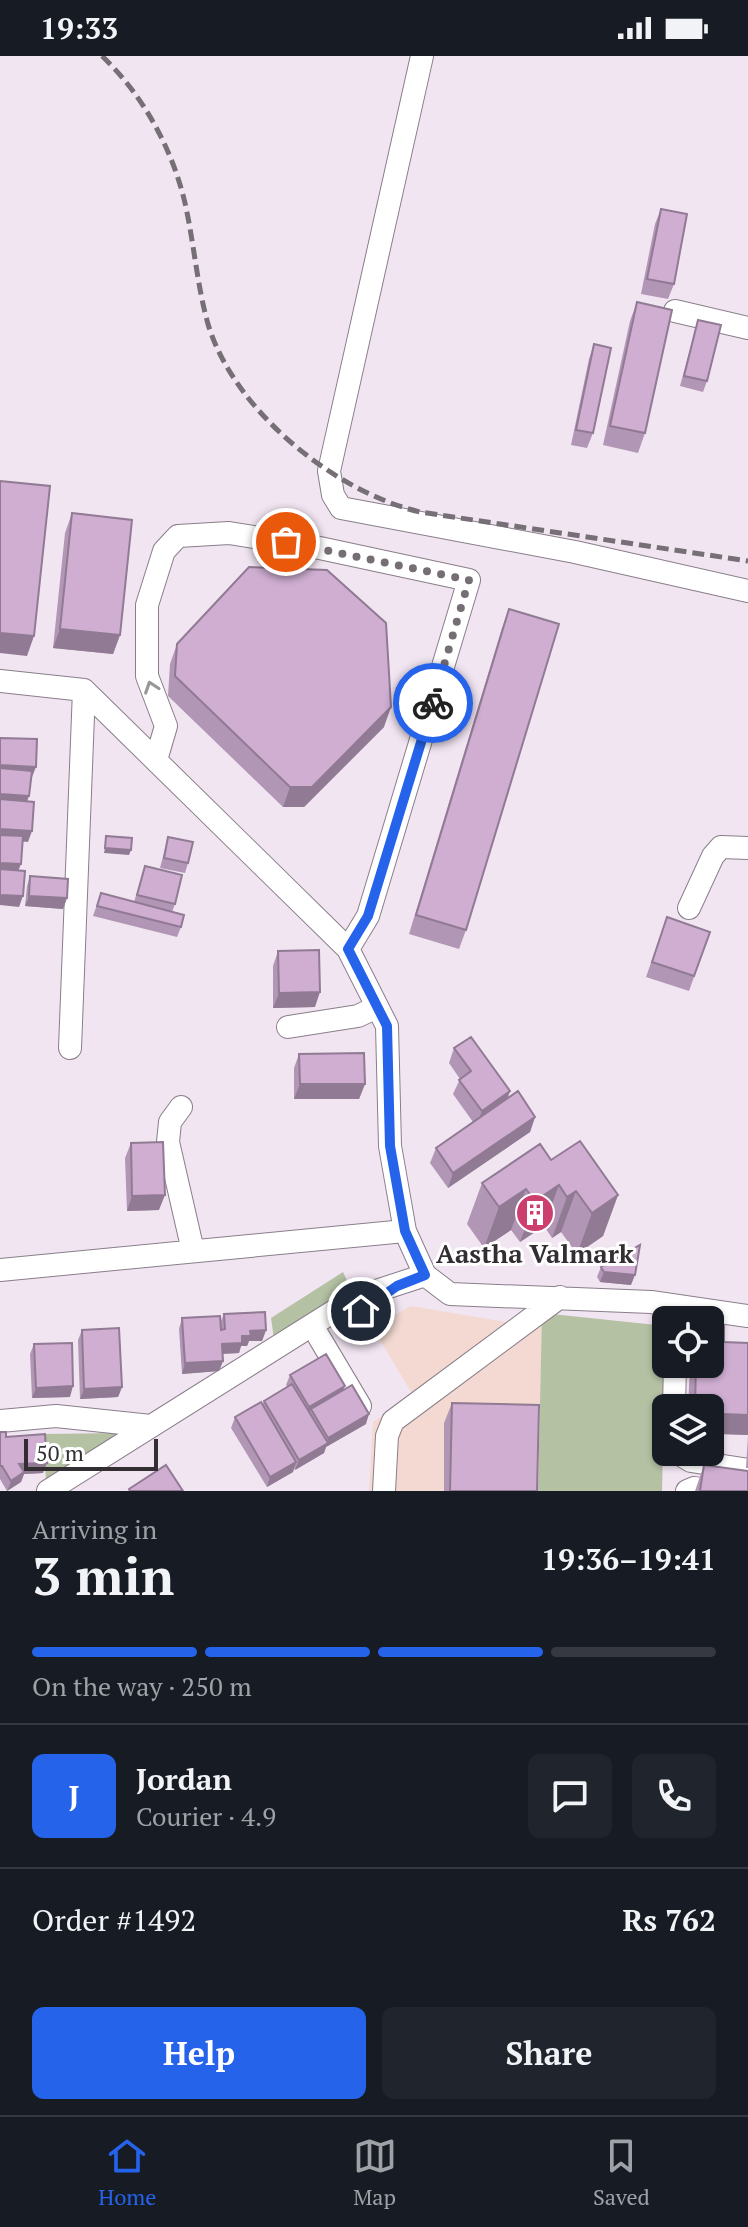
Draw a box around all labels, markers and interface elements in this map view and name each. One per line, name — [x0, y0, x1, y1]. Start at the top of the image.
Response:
text: 19:33 — [40, 8, 118, 48]
pin — [252, 508, 320, 576]
icon: bag — [264, 520, 308, 564]
courier — [393, 663, 473, 743]
one-way arrow — [145, 681, 161, 695]
icon: bike — [411, 681, 455, 725]
building icon: Aastha Valmark — [514, 1192, 556, 1234]
place label: Aastha Valmark — [436, 1236, 635, 1270]
pin — [327, 1277, 395, 1345]
icon: home — [339, 1289, 383, 1333]
map controls — [652, 1306, 724, 1466]
button: locate — [652, 1306, 724, 1378]
button: layers — [652, 1394, 724, 1466]
scale bar — [24, 1435, 158, 1471]
text: 50 m — [36, 1438, 84, 1467]
text: Arriving in — [32, 1512, 157, 1546]
text: 19:36–19:41 — [541, 1539, 716, 1579]
text: 3 min — [32, 1541, 174, 1610]
text: On the way · 250 m — [32, 1669, 252, 1703]
button: chat — [528, 1754, 612, 1838]
button: phone — [632, 1754, 716, 1838]
text: Jordan — [136, 1759, 232, 1799]
text: J — [69, 1776, 79, 1816]
text: Courier · 4.9 — [136, 1799, 276, 1833]
text: Order #1492 — [32, 1900, 196, 1940]
text: Rs 762 — [623, 1900, 716, 1940]
button: Help — [32, 2007, 366, 2099]
button: Share — [382, 2007, 716, 2099]
tab: Home — [98, 2134, 156, 2211]
tab: Map — [353, 2134, 397, 2211]
tab: Saved — [593, 2134, 650, 2211]

